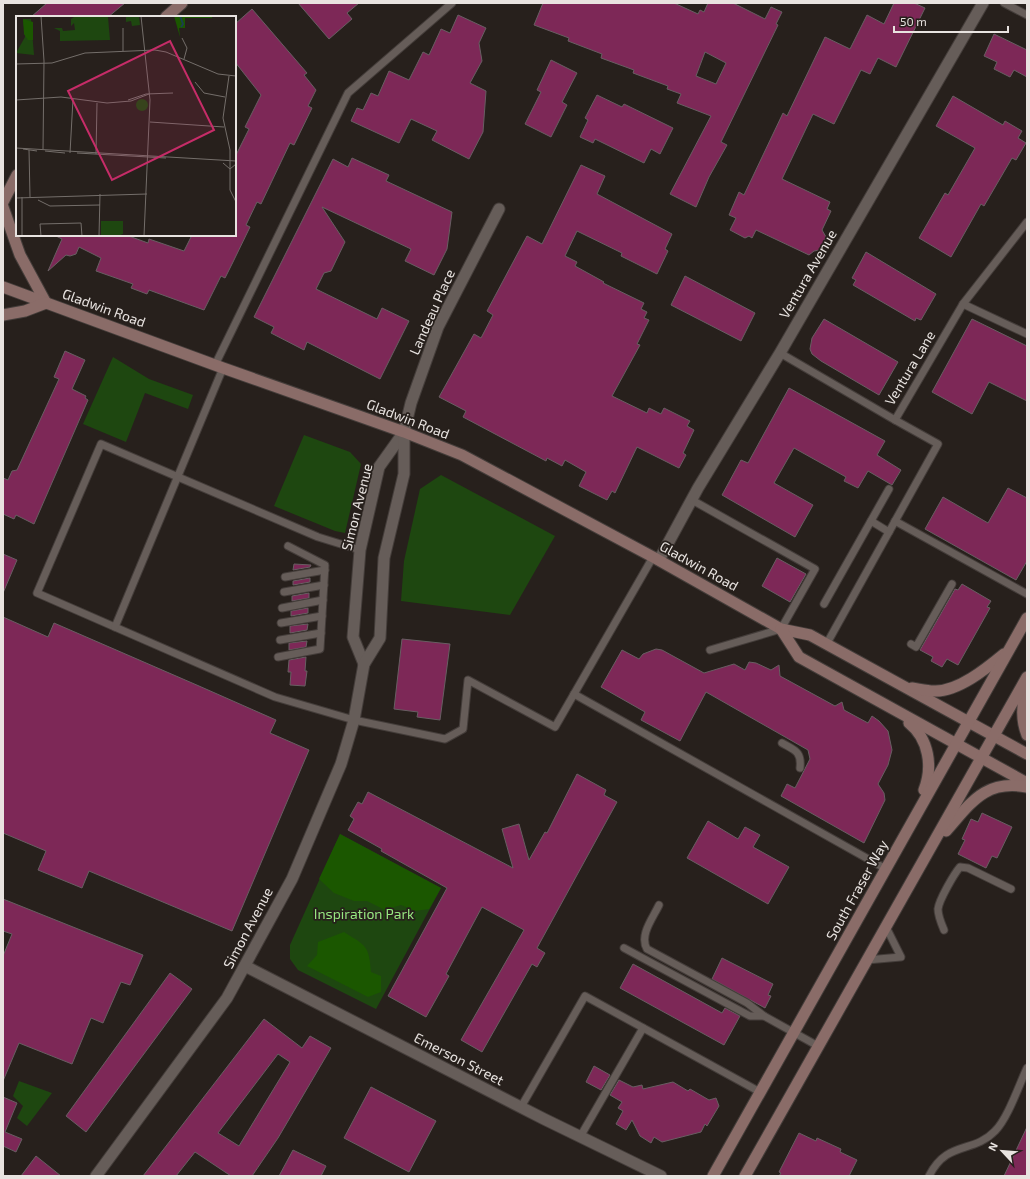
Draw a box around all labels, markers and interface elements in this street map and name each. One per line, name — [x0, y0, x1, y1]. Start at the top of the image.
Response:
scale bar — [894, 8, 1008, 34]
text: 50 m — [900, 14, 927, 28]
inset map — [16, 16, 236, 236]
street label: Ventura Avenue — [775, 226, 840, 321]
street label: Landeau Place — [405, 266, 458, 357]
street label: Gladwin Road — [60, 285, 148, 330]
street label: Ventura Lane — [881, 327, 938, 408]
street label: Gladwin Road — [364, 395, 452, 442]
street label: Simon Avenue — [337, 461, 376, 552]
street label: Gladwin Road — [657, 537, 741, 594]
street label: South Fraser Way — [822, 836, 891, 943]
street label: Simon Avenue — [219, 884, 276, 971]
park label: Inspiration Park — [314, 905, 414, 922]
street label: Emerson Street — [411, 1029, 507, 1088]
north arrow — [982, 1131, 1022, 1171]
text: N — [985, 1140, 1000, 1153]

